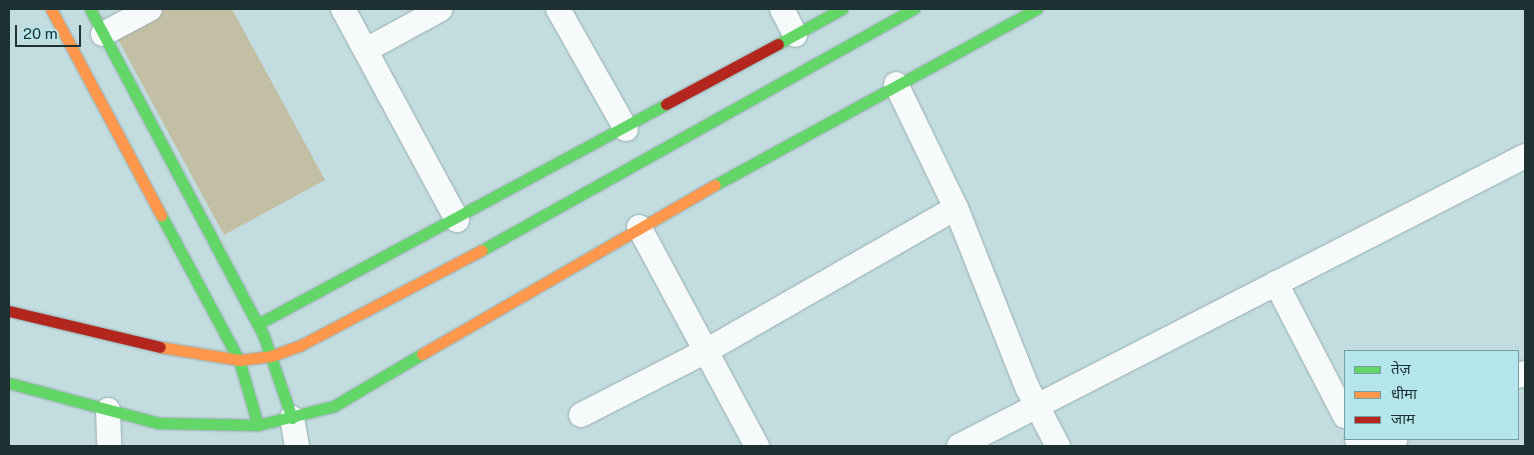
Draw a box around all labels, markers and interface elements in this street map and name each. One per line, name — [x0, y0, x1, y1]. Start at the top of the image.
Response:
scale bar — [18, 15, 84, 47]
text: 20 m — [23, 25, 58, 42]
legend — [1344, 350, 1519, 440]
text: तेज़ — [1391, 360, 1411, 377]
text: धीमा — [1391, 385, 1417, 402]
text: जाम — [1391, 410, 1415, 427]

